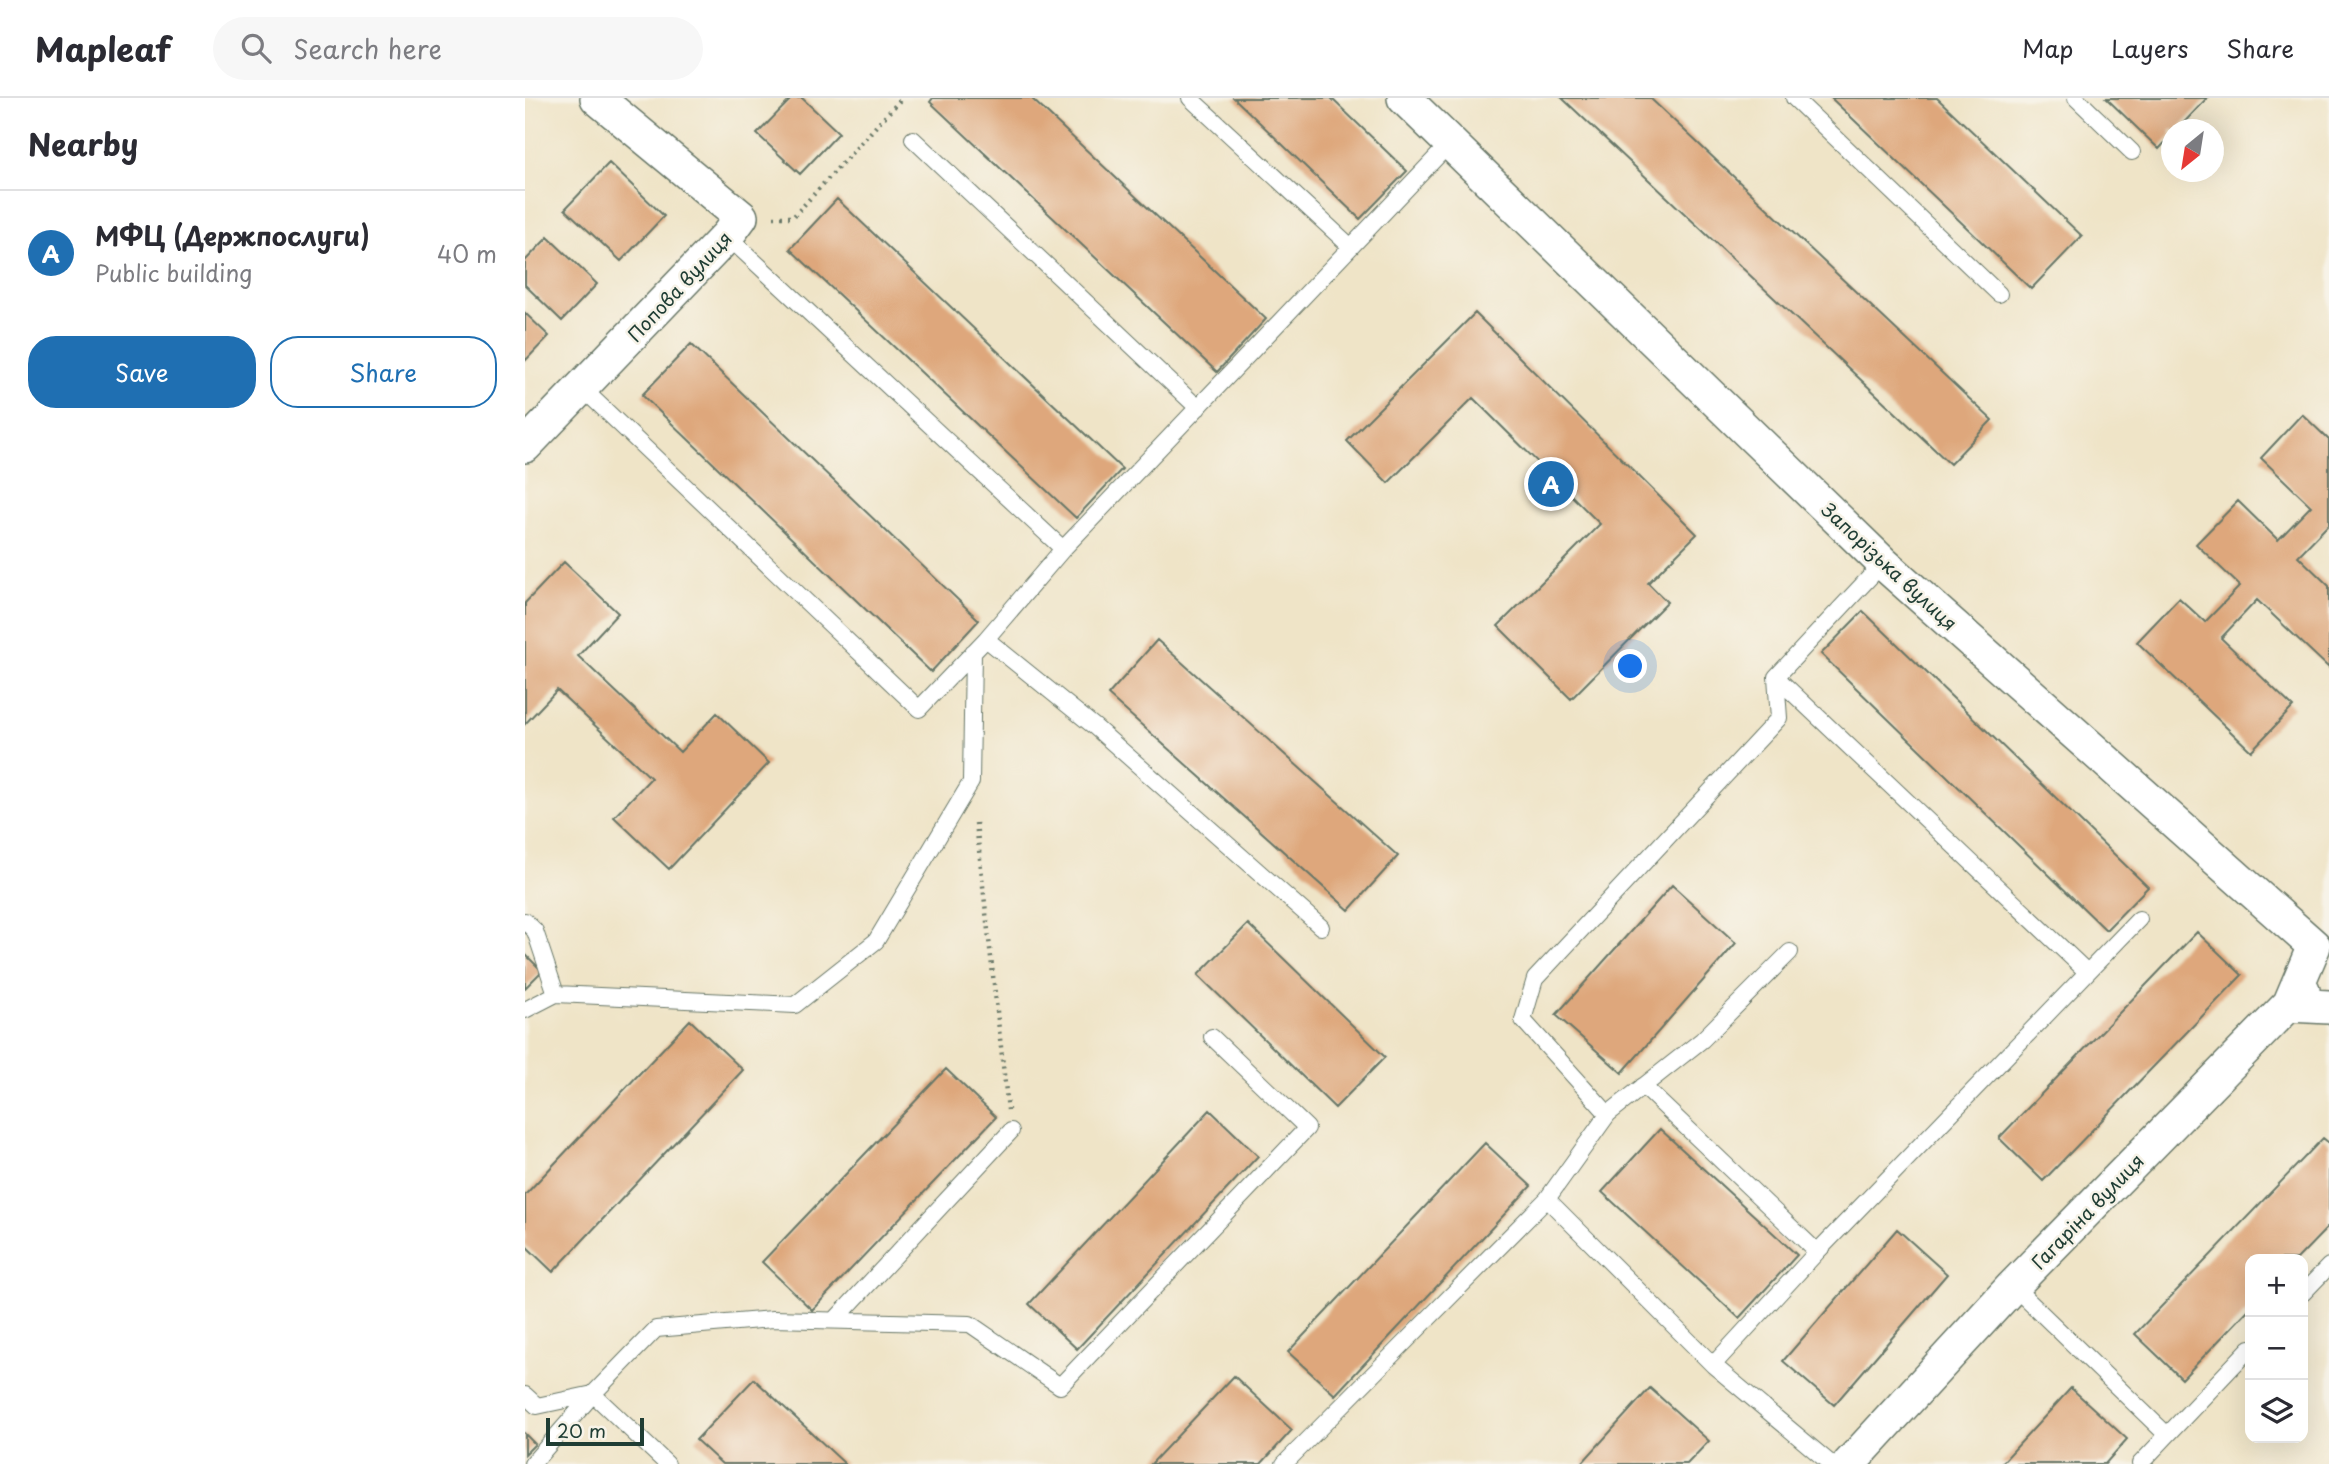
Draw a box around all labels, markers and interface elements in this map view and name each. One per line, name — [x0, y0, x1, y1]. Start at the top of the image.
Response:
search box — [213, 17, 703, 80]
text: Mapleaf — [35, 23, 171, 73]
icon: search — [237, 29, 275, 67]
text: Search here — [293, 29, 442, 68]
text: Map — [2022, 30, 2073, 66]
text: Layers — [2111, 30, 2188, 66]
text: Share — [2226, 30, 2294, 66]
north arrow — [2161, 119, 2224, 182]
text: Nearby — [28, 121, 138, 166]
text: МФЦ (Держпослуги) — [95, 216, 370, 255]
street label: Попова вулиця — [620, 225, 738, 347]
text: A — [42, 236, 60, 271]
text: 40 m — [437, 236, 497, 271]
text: Public building — [95, 255, 252, 290]
button: Save — [28, 336, 256, 408]
button: Share — [270, 336, 497, 408]
pin: A — [1528, 458, 1574, 510]
street label: Запорізька вулиця — [1816, 496, 1964, 636]
your location — [1613, 649, 1647, 683]
street label: Гагаріна вулиця — [2024, 1147, 2150, 1275]
map controls — [2245, 1254, 2308, 1443]
button: + — [2245, 1254, 2308, 1317]
button: − — [2245, 1317, 2308, 1380]
button: layers — [2245, 1380, 2308, 1443]
scale bar — [546, 1415, 644, 1447]
text: 20 m — [557, 1416, 606, 1444]

